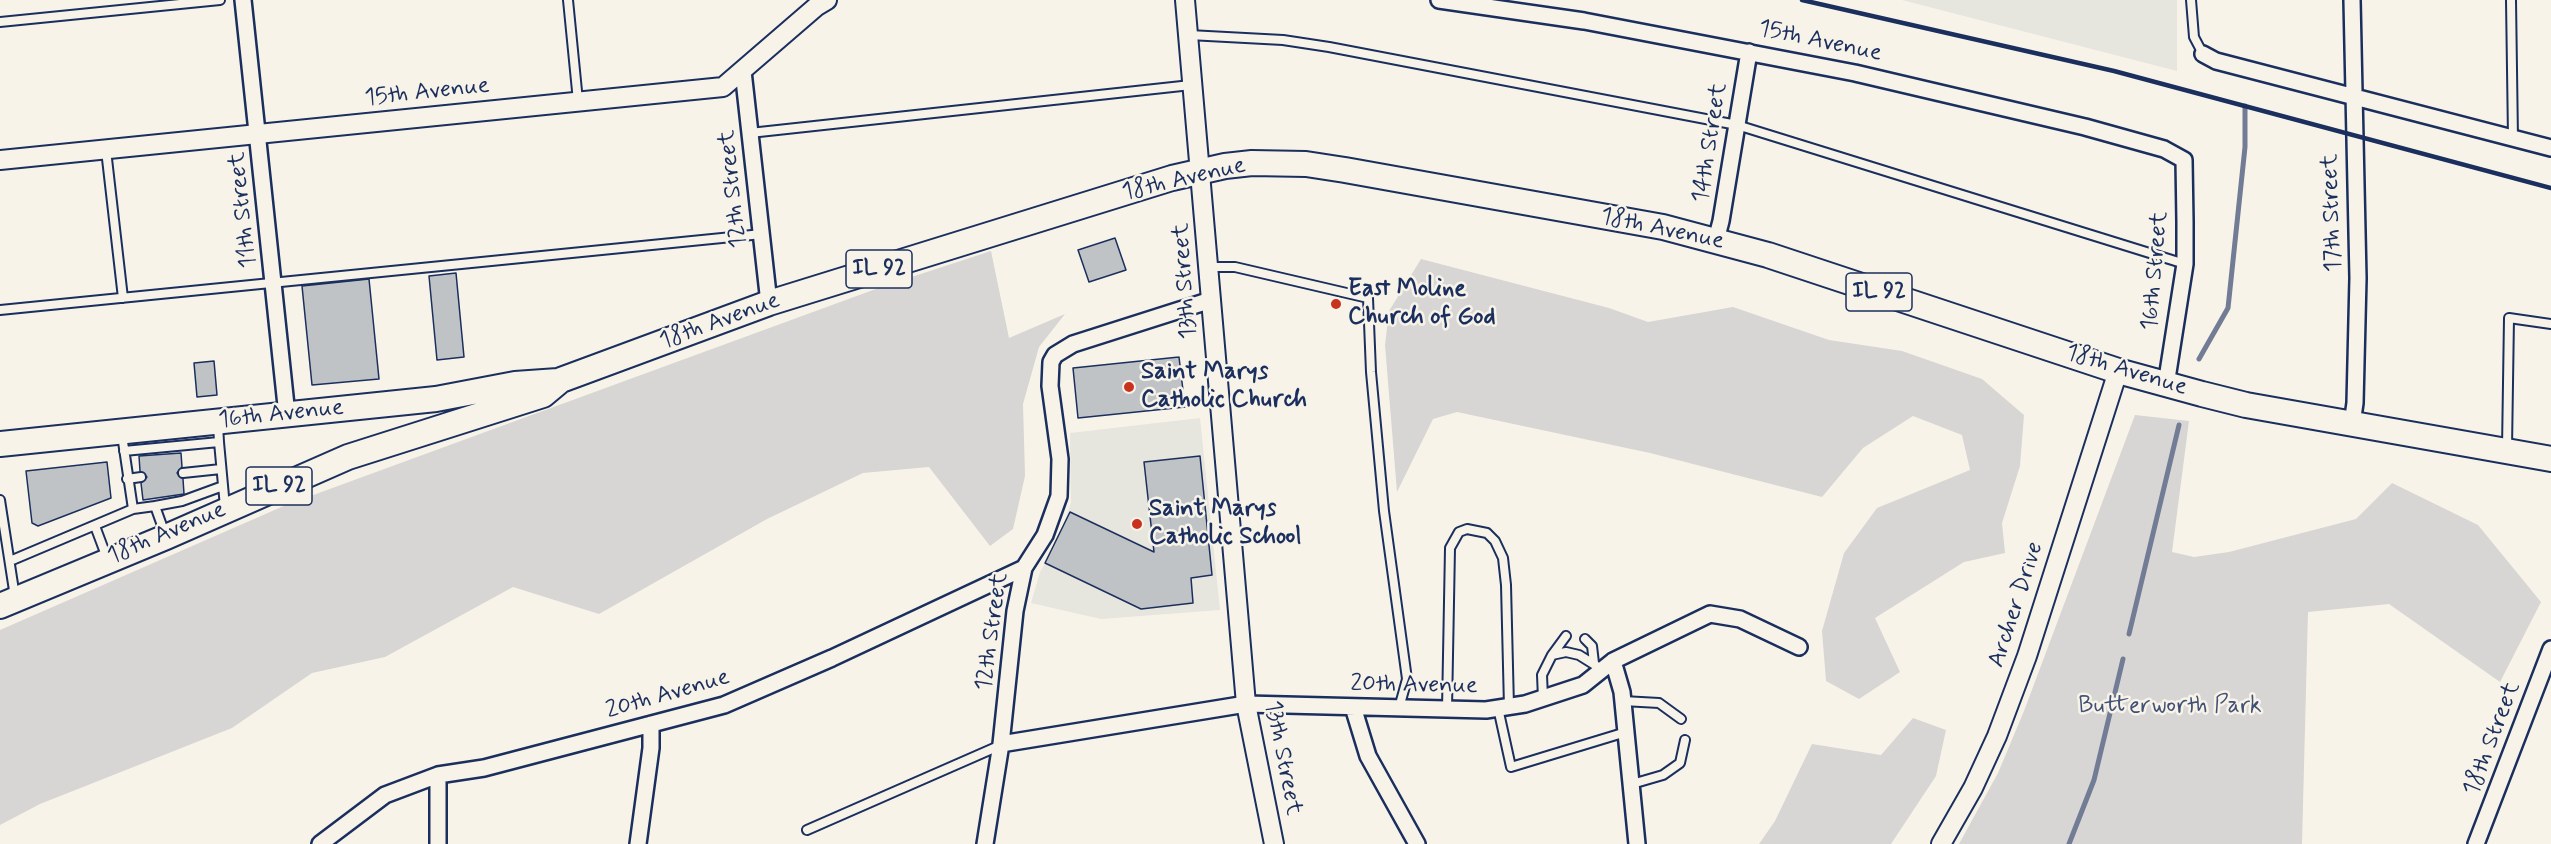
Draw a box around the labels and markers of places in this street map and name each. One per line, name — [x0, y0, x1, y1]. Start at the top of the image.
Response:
place label: East Moline Church of God — [1348, 276, 1496, 332]
marker: East Moline Church of God — [1329, 297, 1343, 311]
place label: Saint Marys Catholic Church — [1141, 359, 1307, 415]
marker: Saint Marys Catholic Church — [1122, 380, 1136, 394]
place label: Saint Marys Catholic School — [1149, 496, 1301, 552]
marker: Saint Marys Catholic School — [1130, 517, 1144, 531]

